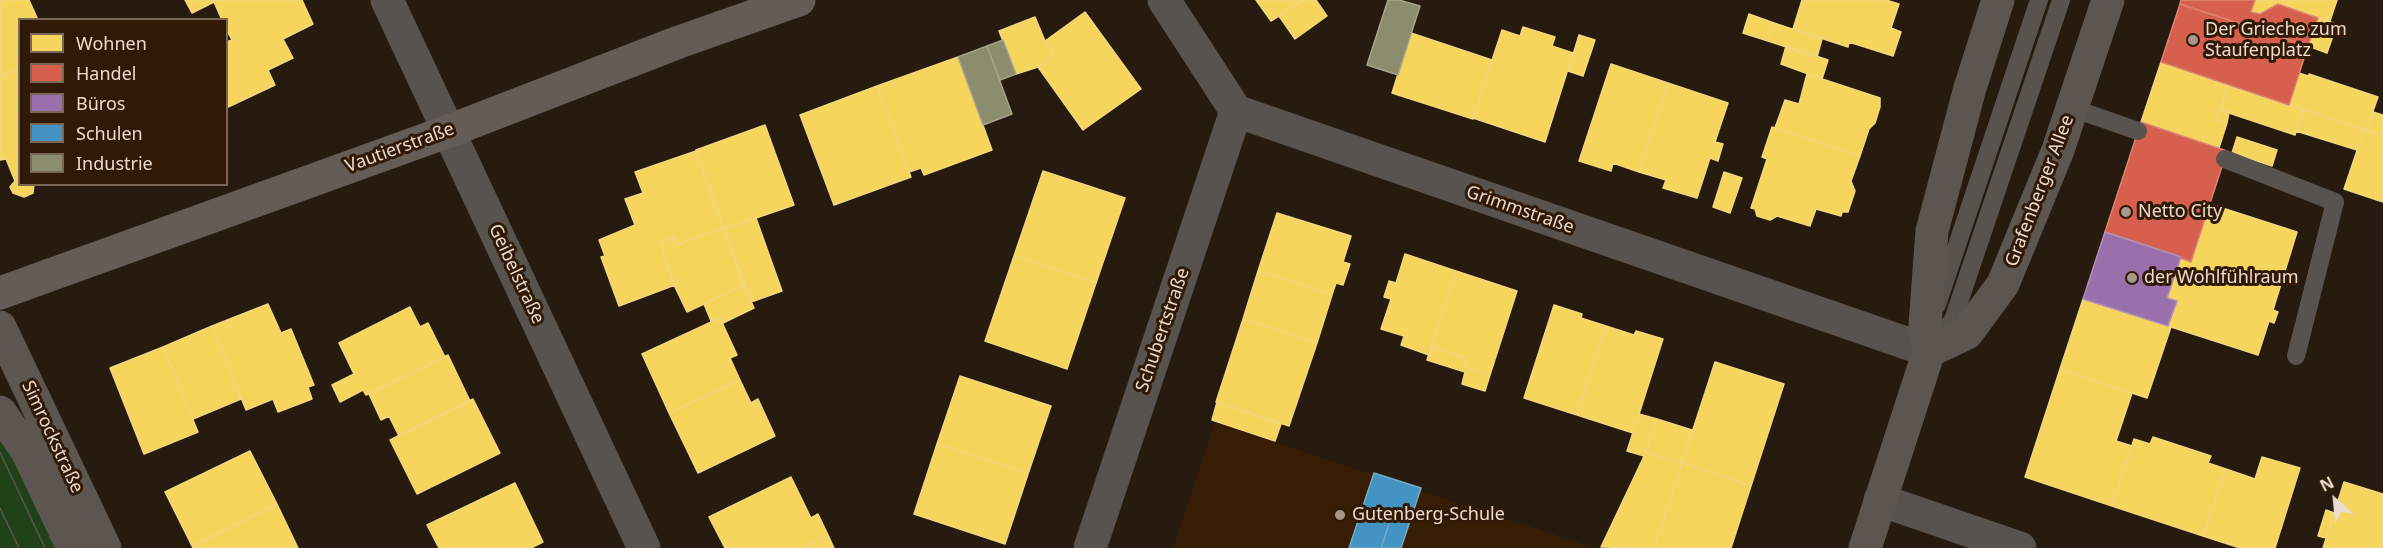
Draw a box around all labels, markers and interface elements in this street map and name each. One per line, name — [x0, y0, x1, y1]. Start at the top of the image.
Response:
legend — [18, 18, 228, 186]
place label: Der Grieche zum Staufenplatz — [2205, 19, 2347, 62]
text: Wohnen — [76, 31, 147, 55]
marker: Der Grieche zum Staufenplatz — [2186, 33, 2200, 47]
text: Handel — [76, 61, 136, 85]
text: Büros — [76, 91, 125, 115]
street label: Grafenberger Allee — [2001, 112, 2079, 270]
street label: Vautierstraße — [343, 118, 457, 178]
text: Schulen — [76, 121, 143, 145]
text: Industrie — [76, 151, 153, 175]
street label: Grimmstraße — [1463, 181, 1577, 239]
place label: Netto City — [2138, 201, 2222, 223]
marker: Netto City — [2119, 205, 2133, 219]
street label: Geibelstraße — [483, 221, 549, 327]
street label: Schubertstraße — [1132, 265, 1194, 395]
place label: der Wohlfühlraum — [2144, 267, 2299, 289]
marker: der Wohlfühlraum — [2125, 271, 2139, 285]
street label: Simrockstraße — [17, 377, 87, 497]
north arrow — [2305, 470, 2365, 530]
text: N — [2316, 471, 2338, 497]
place label: Gutenberg-Schule — [1352, 504, 1505, 526]
marker: Gutenberg-Schule — [1333, 508, 1347, 522]

